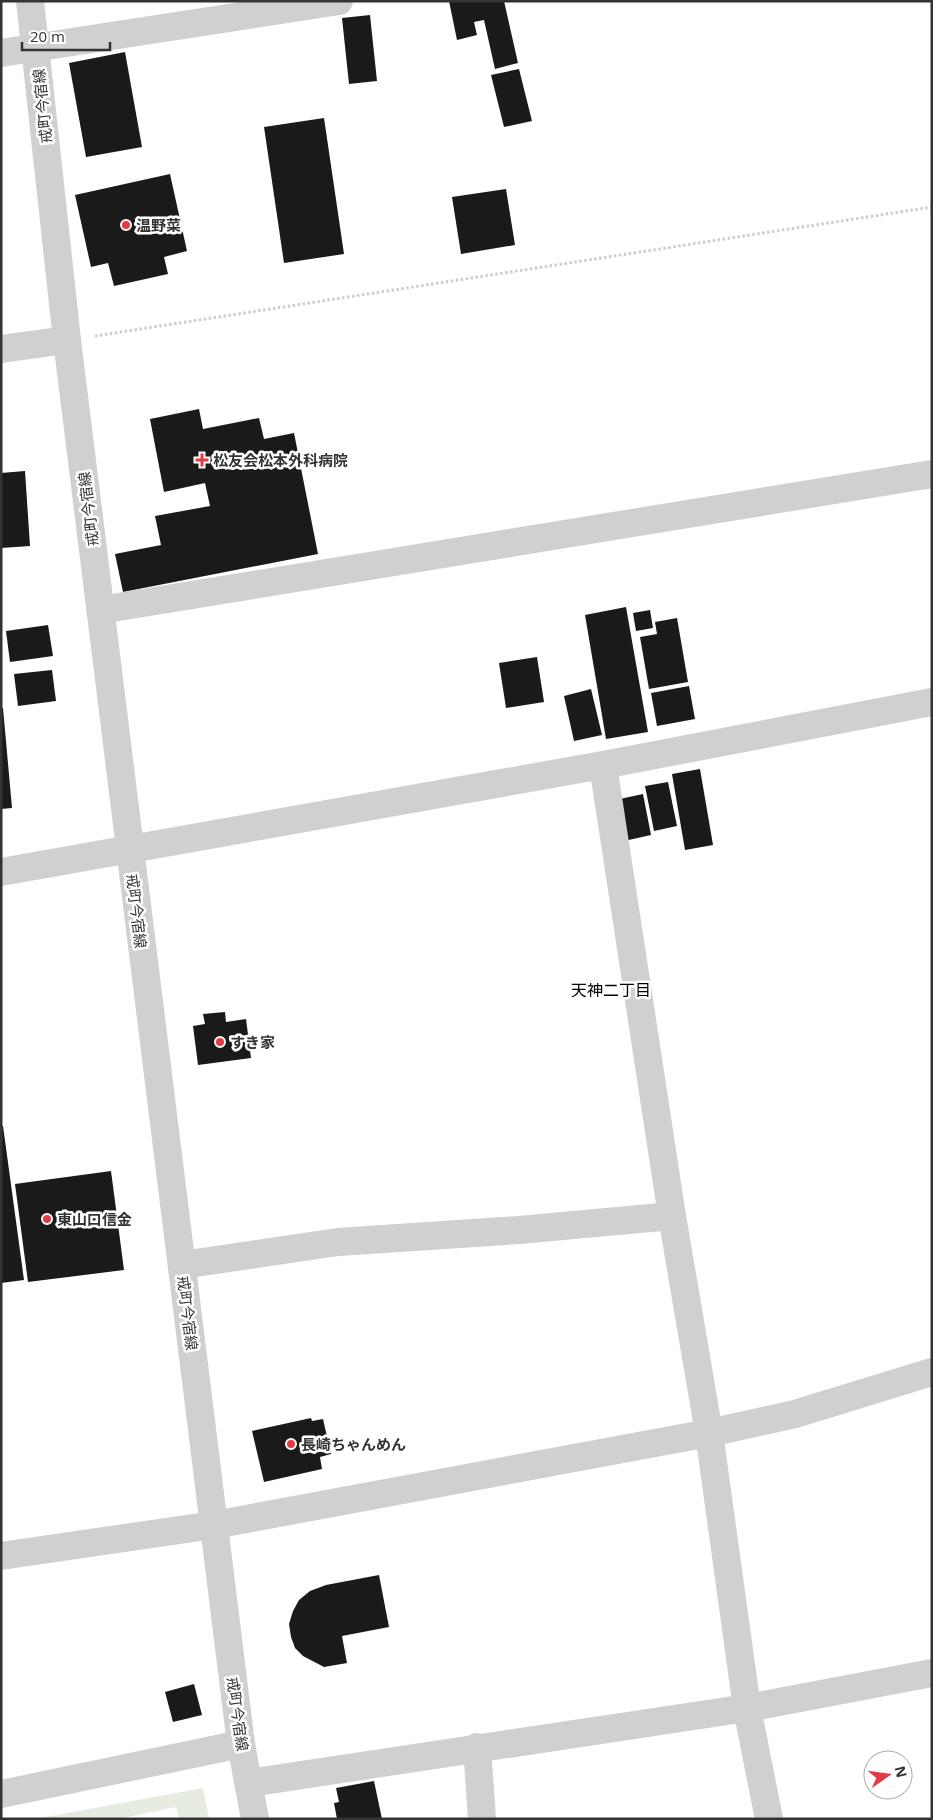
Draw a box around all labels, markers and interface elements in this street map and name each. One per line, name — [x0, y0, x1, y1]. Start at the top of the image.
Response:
scale bar — [22, 20, 110, 52]
text: 20 m — [30, 26, 65, 46]
street label: 戒町今宿線 — [28, 68, 56, 144]
place label: 温野菜 — [136, 215, 181, 235]
marker: 温野菜 — [120, 219, 132, 231]
place label: 松友会松本外科病院 — [213, 450, 348, 470]
marker: 松友会松本外科病院 — [195, 453, 209, 467]
street label: 戒町今宿線 — [74, 471, 102, 547]
street label: 戒町今宿線 — [123, 873, 151, 949]
district label: 天神二丁目 — [571, 979, 651, 1001]
place label: すき家 — [230, 1032, 275, 1052]
marker: すき家 — [214, 1036, 226, 1048]
place label: 東山口信金 — [57, 1209, 132, 1229]
marker: 東山口信金 — [41, 1213, 53, 1225]
street label: 戒町今宿線 — [174, 1275, 202, 1351]
place label: 長崎ちゃんめん — [301, 1434, 406, 1454]
marker: 長崎ちゃんめん — [285, 1438, 297, 1450]
street label: 戒町今宿線 — [223, 1675, 253, 1753]
north arrow — [863, 1750, 913, 1800]
text: N — [891, 1764, 912, 1780]

